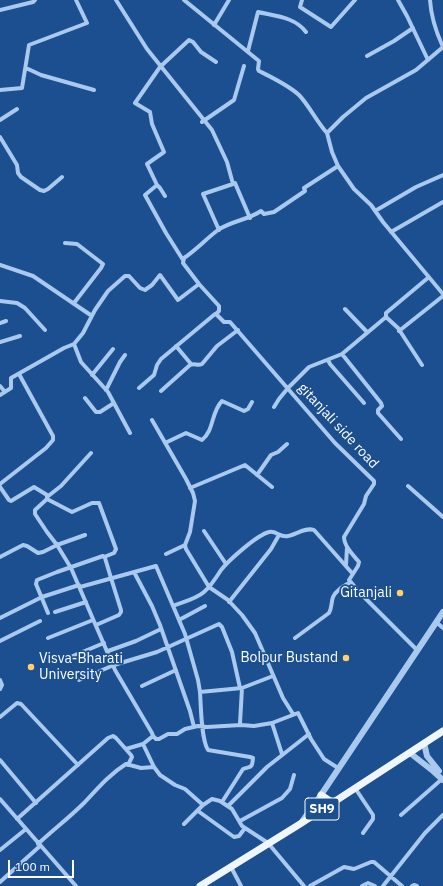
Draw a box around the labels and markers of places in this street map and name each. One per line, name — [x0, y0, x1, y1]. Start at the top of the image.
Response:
place label: Gitanjali — [340, 585, 392, 601]
marker: Gitanjali — [395, 588, 405, 598]
place label: Bolpur Bustand — [240, 650, 338, 666]
place label: Visva-Bharati University — [39, 651, 123, 684]
marker: Bolpur Bustand — [341, 653, 351, 663]
marker: Visva-Bharati University — [26, 662, 36, 672]

